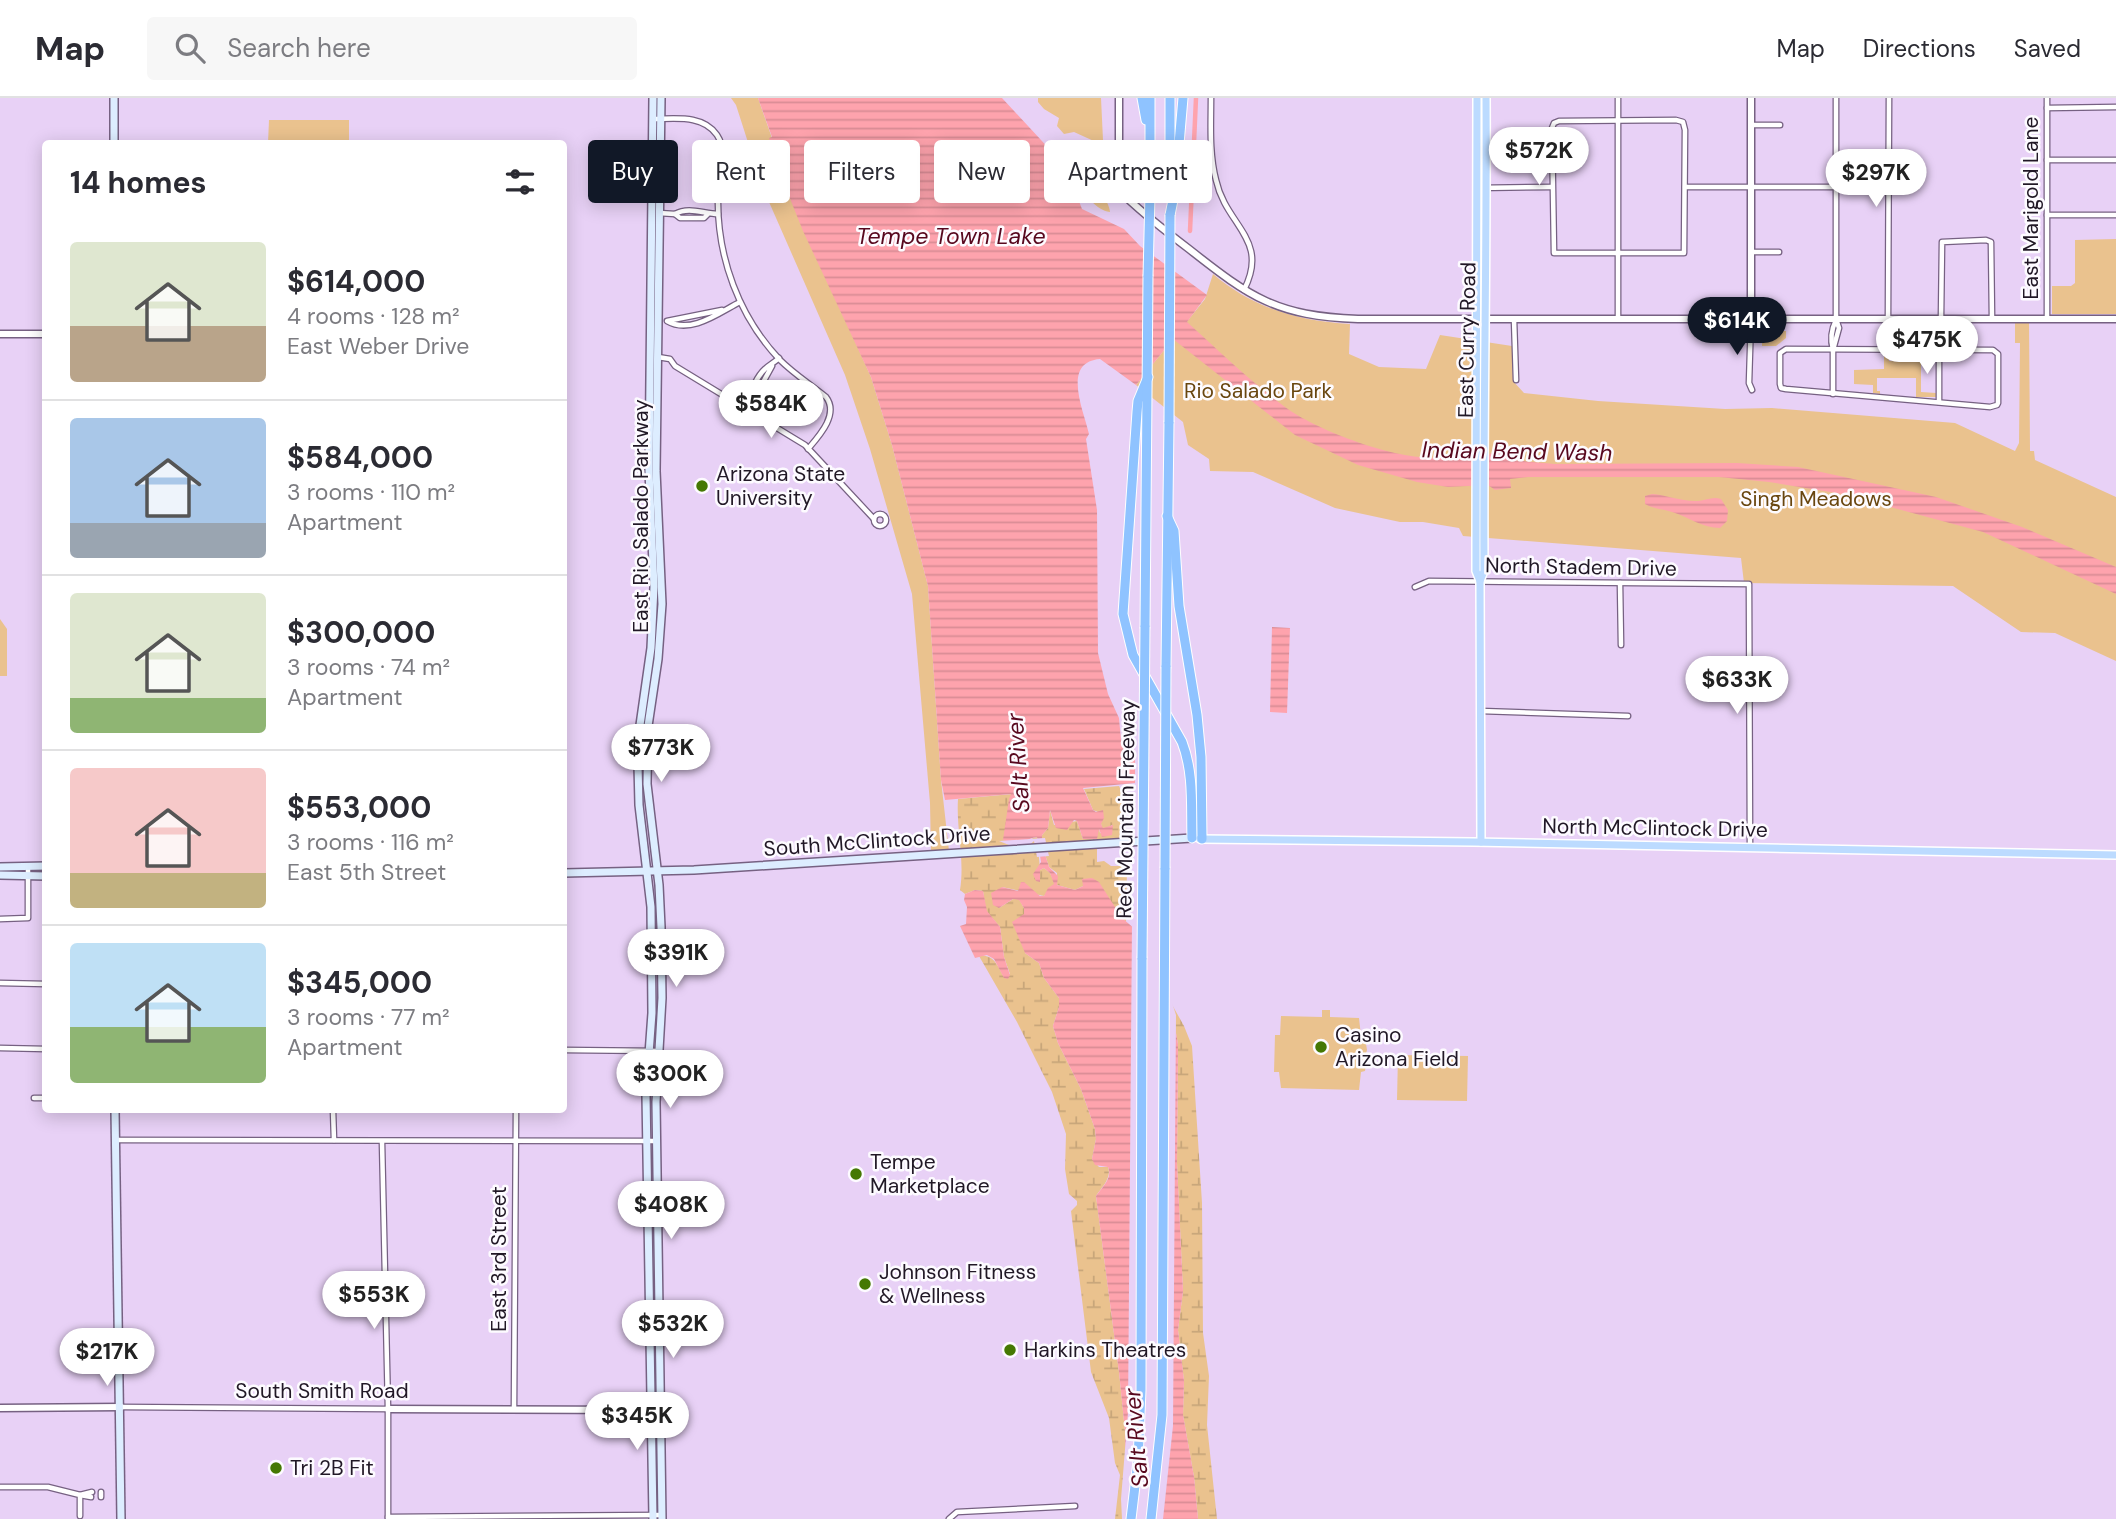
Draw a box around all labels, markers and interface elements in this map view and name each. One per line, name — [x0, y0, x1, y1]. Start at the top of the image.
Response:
search box — [147, 17, 637, 80]
text: Map — [35, 27, 105, 70]
icon: search — [171, 29, 209, 67]
text: Search here — [227, 31, 371, 65]
text: Map — [1777, 33, 1825, 64]
text: Directions — [1863, 33, 1976, 64]
text: Saved — [2014, 33, 2081, 64]
street label: East Marigold Lane — [2017, 117, 2045, 299]
pin: $572K — [1490, 127, 1588, 187]
text: $572K — [1505, 135, 1573, 165]
chip: Buy — [588, 140, 678, 203]
chip: Rent — [692, 140, 790, 203]
chip: Filters — [804, 140, 920, 203]
chip: New — [934, 140, 1030, 203]
chip: Apartment — [1044, 140, 1212, 203]
pin: $297K — [1827, 150, 1925, 209]
text: $297K — [1842, 157, 1910, 187]
text: 14 homes — [70, 163, 207, 202]
icon: filters — [501, 163, 539, 201]
water label: Tempe Town Lake — [856, 221, 1046, 251]
text: $614,000 — [287, 262, 425, 301]
street label: East Curry Road — [1452, 262, 1482, 418]
icon: home — [126, 270, 210, 354]
pin: $614K — [1688, 298, 1786, 357]
text: 4 rooms · 128 m² — [287, 301, 459, 331]
text: $614K — [1704, 305, 1770, 335]
pin: $475K — [1878, 316, 1976, 376]
text: $475K — [1892, 324, 1962, 354]
text: East Weber Drive — [287, 331, 469, 361]
park label: Rio Salado Park — [1184, 377, 1332, 405]
pin: $584K — [722, 380, 820, 440]
text: $584K — [735, 388, 807, 418]
street label: East Rio Salado Parkway — [627, 399, 655, 633]
water label: Indian Bend Wash — [1421, 434, 1613, 468]
text: $584,000 — [287, 438, 433, 477]
icon: home — [126, 446, 210, 530]
place label: Arizona State University — [716, 460, 845, 512]
text: 3 rooms · 110 m² — [287, 477, 455, 507]
marker: Arizona State University — [694, 478, 710, 494]
park label: Singh Meadows — [1740, 485, 1892, 513]
text: Apartment — [287, 507, 402, 537]
street label: North Stadem Drive — [1485, 551, 1677, 583]
text: $300,000 — [287, 613, 435, 652]
icon: home — [126, 621, 210, 705]
text: 3 rooms · 74 m² — [287, 652, 450, 682]
pin: $633K — [1688, 656, 1786, 716]
text: $633K — [1701, 664, 1773, 694]
text: Apartment — [287, 682, 402, 712]
street label: Red Mountain Freeway — [1110, 699, 1142, 919]
water label: Salt River — [999, 711, 1036, 814]
pin: $773K — [612, 724, 710, 784]
text: $773K — [627, 732, 695, 762]
text: $553,000 — [287, 788, 431, 827]
icon: home — [126, 796, 210, 880]
street label: North McClintock Drive — [1542, 812, 1768, 844]
street label: South McClintock Drive — [763, 819, 991, 863]
text: 3 rooms · 116 m² — [287, 827, 454, 857]
text: East 5th Street — [287, 857, 446, 887]
pin: $391K — [627, 930, 725, 989]
text: $391K — [643, 937, 709, 967]
text: $345,000 — [287, 963, 432, 1002]
icon: home — [126, 971, 210, 1055]
text: 3 rooms · 77 m² — [287, 1002, 450, 1032]
place label: Casino Arizona Field — [1335, 1021, 1459, 1073]
text: Apartment — [287, 1032, 402, 1062]
marker: Casino Arizona Field — [1313, 1039, 1329, 1055]
pin: $300K — [621, 1051, 719, 1110]
text: $300K — [632, 1058, 708, 1088]
place label: Tempe Marketplace — [870, 1148, 990, 1200]
marker: Tempe Marketplace — [848, 1166, 864, 1182]
pin: $408K — [622, 1182, 720, 1241]
street label: East 3rd Street — [485, 1186, 513, 1332]
text: $408K — [634, 1189, 708, 1219]
place label: Johnson Fitness & Wellness — [879, 1258, 1036, 1310]
pin: $553K — [325, 1272, 423, 1331]
marker: Johnson Fitness & Wellness — [857, 1276, 873, 1292]
text: $553K — [338, 1279, 410, 1309]
pin: $532K — [624, 1300, 722, 1360]
text: $532K — [638, 1308, 708, 1338]
pin: $217K — [58, 1328, 156, 1388]
text: $217K — [76, 1336, 138, 1366]
place label: Harkins Theatres — [1024, 1336, 1186, 1364]
marker: Harkins Theatres — [1002, 1342, 1018, 1358]
street label: South Smith Road — [235, 1377, 409, 1405]
water label: Salt River — [1117, 1386, 1155, 1489]
pin: $345K — [588, 1392, 686, 1452]
text: $345K — [601, 1400, 673, 1430]
place label: Tri 2B Fit — [290, 1454, 374, 1482]
marker: Tri 2B Fit — [268, 1460, 284, 1476]

